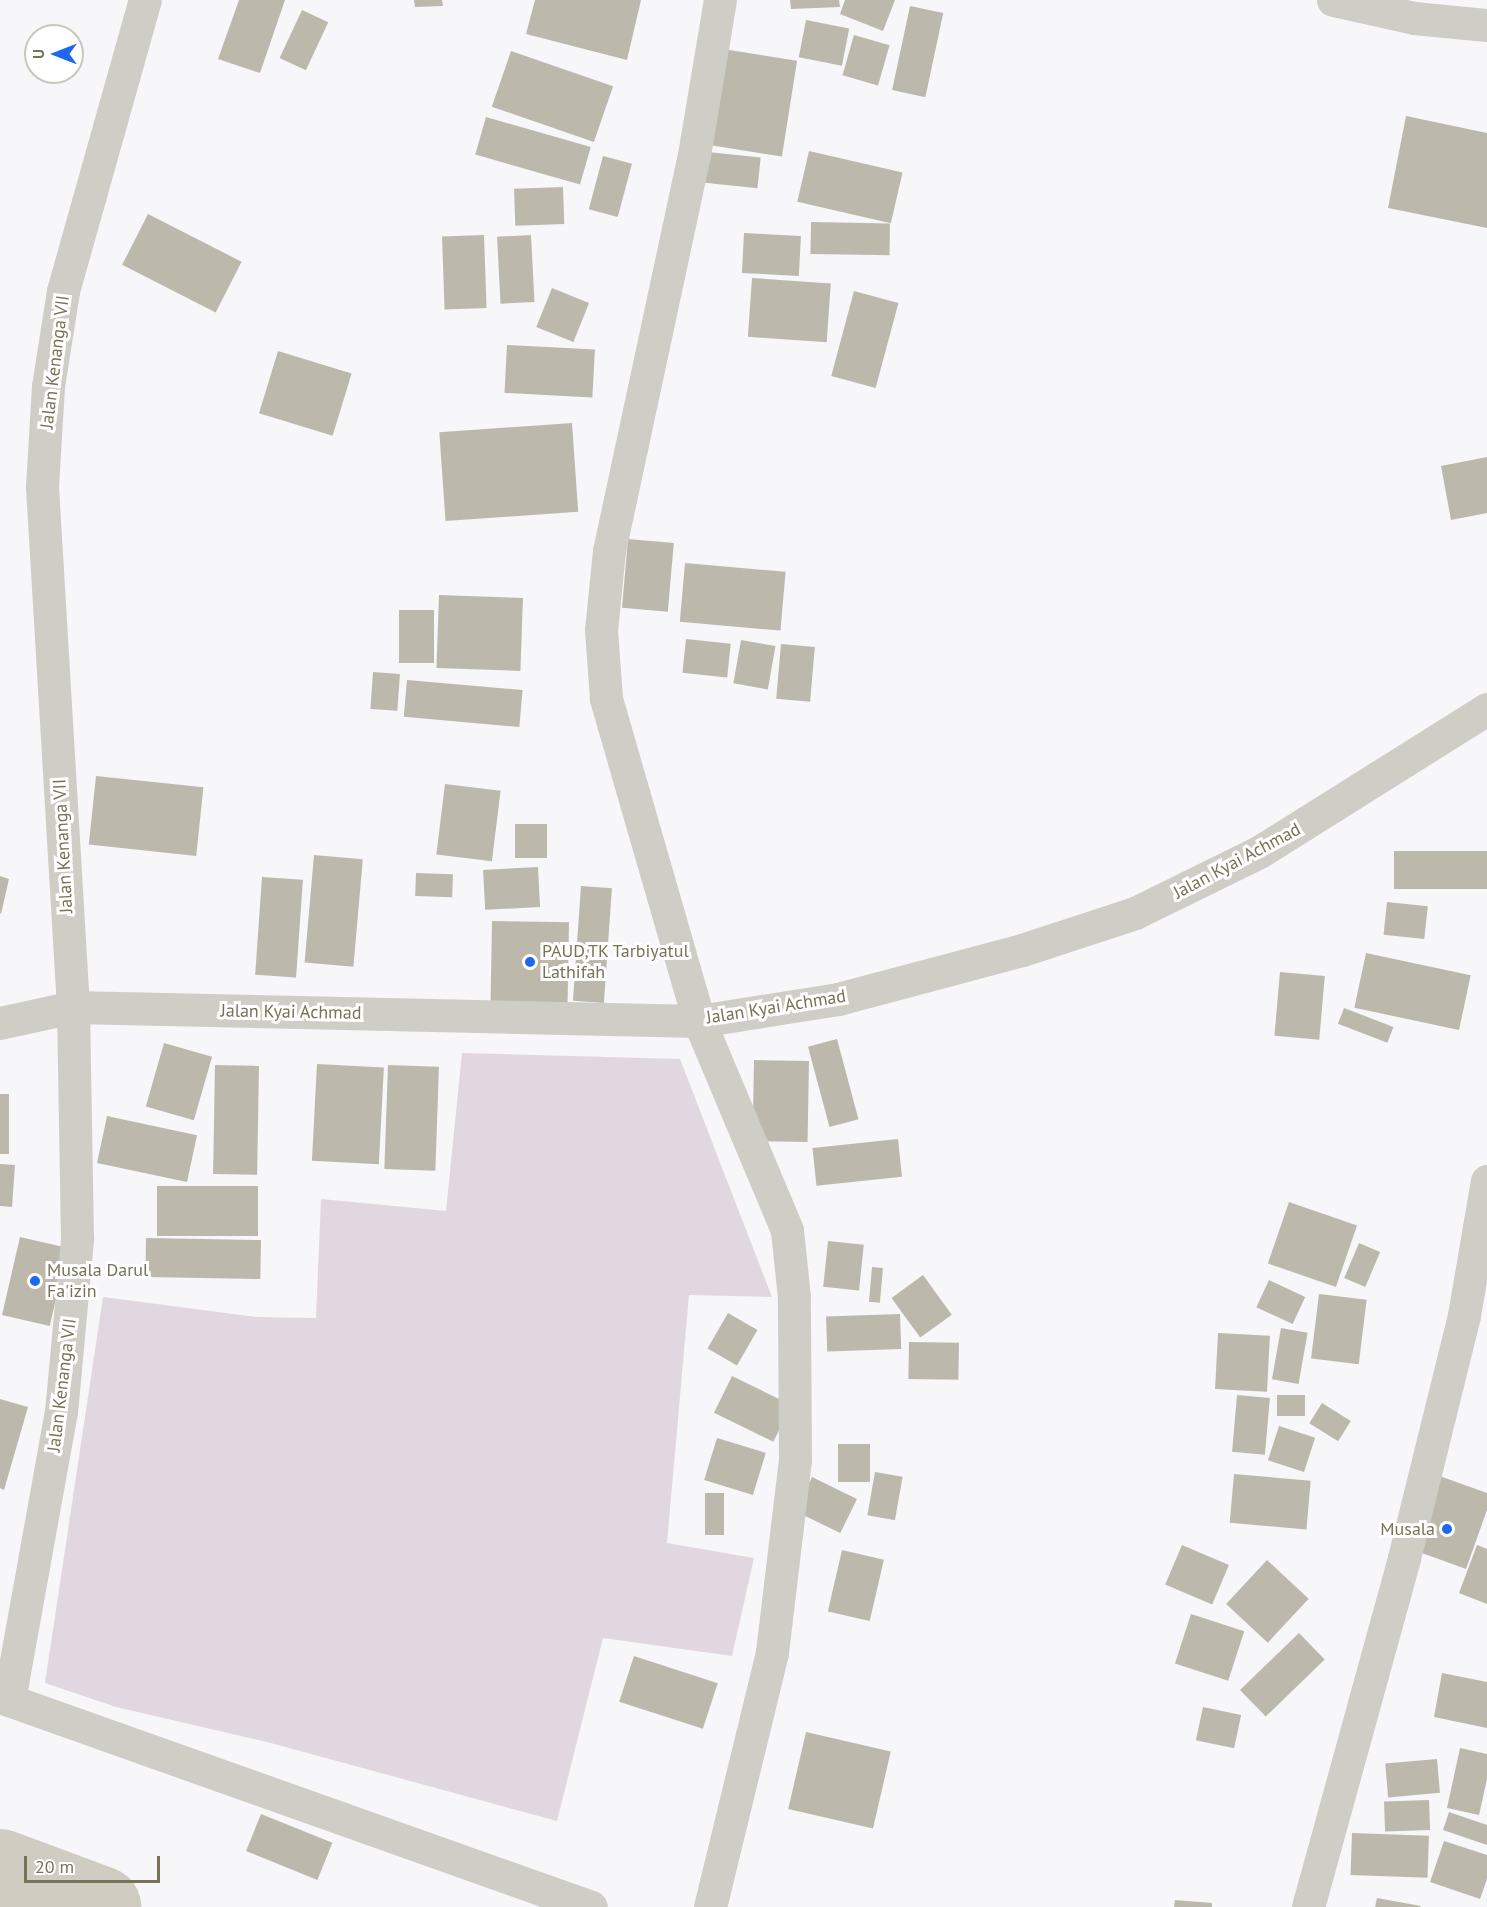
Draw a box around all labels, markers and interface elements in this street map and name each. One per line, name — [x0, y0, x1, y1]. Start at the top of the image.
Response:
north arrow — [24, 24, 84, 84]
text: U — [28, 49, 48, 59]
street label: Jalan Kenanga VII — [36, 294, 74, 430]
street label: Jalan Kenanga VII — [49, 778, 77, 914]
street label: Jalan Kyai Achmad — [1169, 818, 1305, 904]
place label: PAUD,TK Tarbiyatul Lathifah — [542, 941, 690, 984]
marker: PAUD,TK Tarbiyatul Lathifah — [523, 955, 537, 969]
street label: Jalan Kyai Achmad — [704, 985, 848, 1029]
street label: Jalan Kyai Achmad — [220, 1000, 362, 1024]
place label: Musala Darul Fa'izin — [47, 1260, 148, 1302]
marker: Musala Darul Fa'izin — [28, 1274, 42, 1288]
street label: Jalan Kenanga VII — [43, 1317, 81, 1453]
place label: Musala — [1380, 1518, 1435, 1540]
marker: Musala — [1440, 1522, 1454, 1536]
scale bar — [27, 1844, 164, 1882]
text: 20 m — [35, 1855, 74, 1878]

